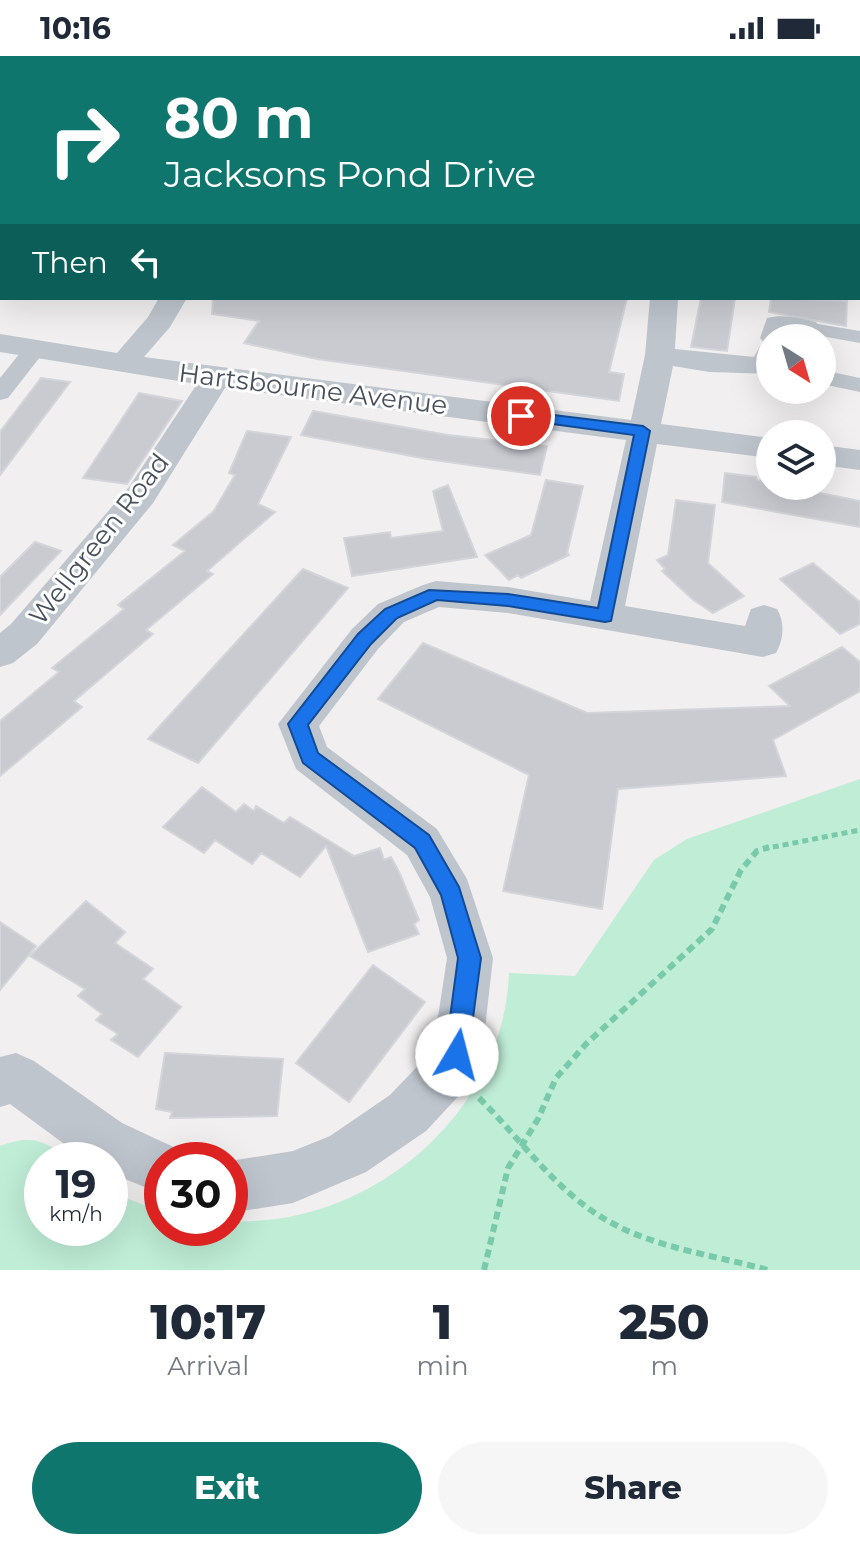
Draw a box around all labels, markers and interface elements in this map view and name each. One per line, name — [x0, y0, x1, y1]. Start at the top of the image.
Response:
text: 10:16 — [40, 10, 111, 47]
text: 80 m — [164, 84, 314, 152]
icon: right — [32, 88, 136, 192]
text: Jacksons Pond Drive — [164, 152, 536, 196]
icon: left — [124, 240, 168, 284]
text: Then — [32, 244, 108, 281]
north arrow — [756, 324, 836, 404]
map controls — [756, 324, 836, 500]
street label: Hartsbourne Avenue — [177, 357, 449, 421]
pin — [487, 382, 555, 450]
icon: arrive — [499, 394, 543, 438]
button: layers — [756, 420, 836, 500]
street label: Wellgreen Road — [22, 447, 176, 631]
position arrow — [415, 1013, 499, 1097]
speed limit sign: 30 — [144, 1142, 248, 1246]
text: 19 — [55, 1159, 97, 1208]
text: km/h — [49, 1202, 103, 1226]
text: 10:17 — [150, 1293, 266, 1351]
text: 1 — [433, 1293, 452, 1351]
text: 250 — [619, 1293, 710, 1351]
text: Arrival — [167, 1350, 249, 1382]
text: min — [416, 1350, 469, 1382]
text: m — [650, 1350, 678, 1382]
button: Exit — [32, 1442, 422, 1534]
button: Share — [438, 1442, 828, 1534]

